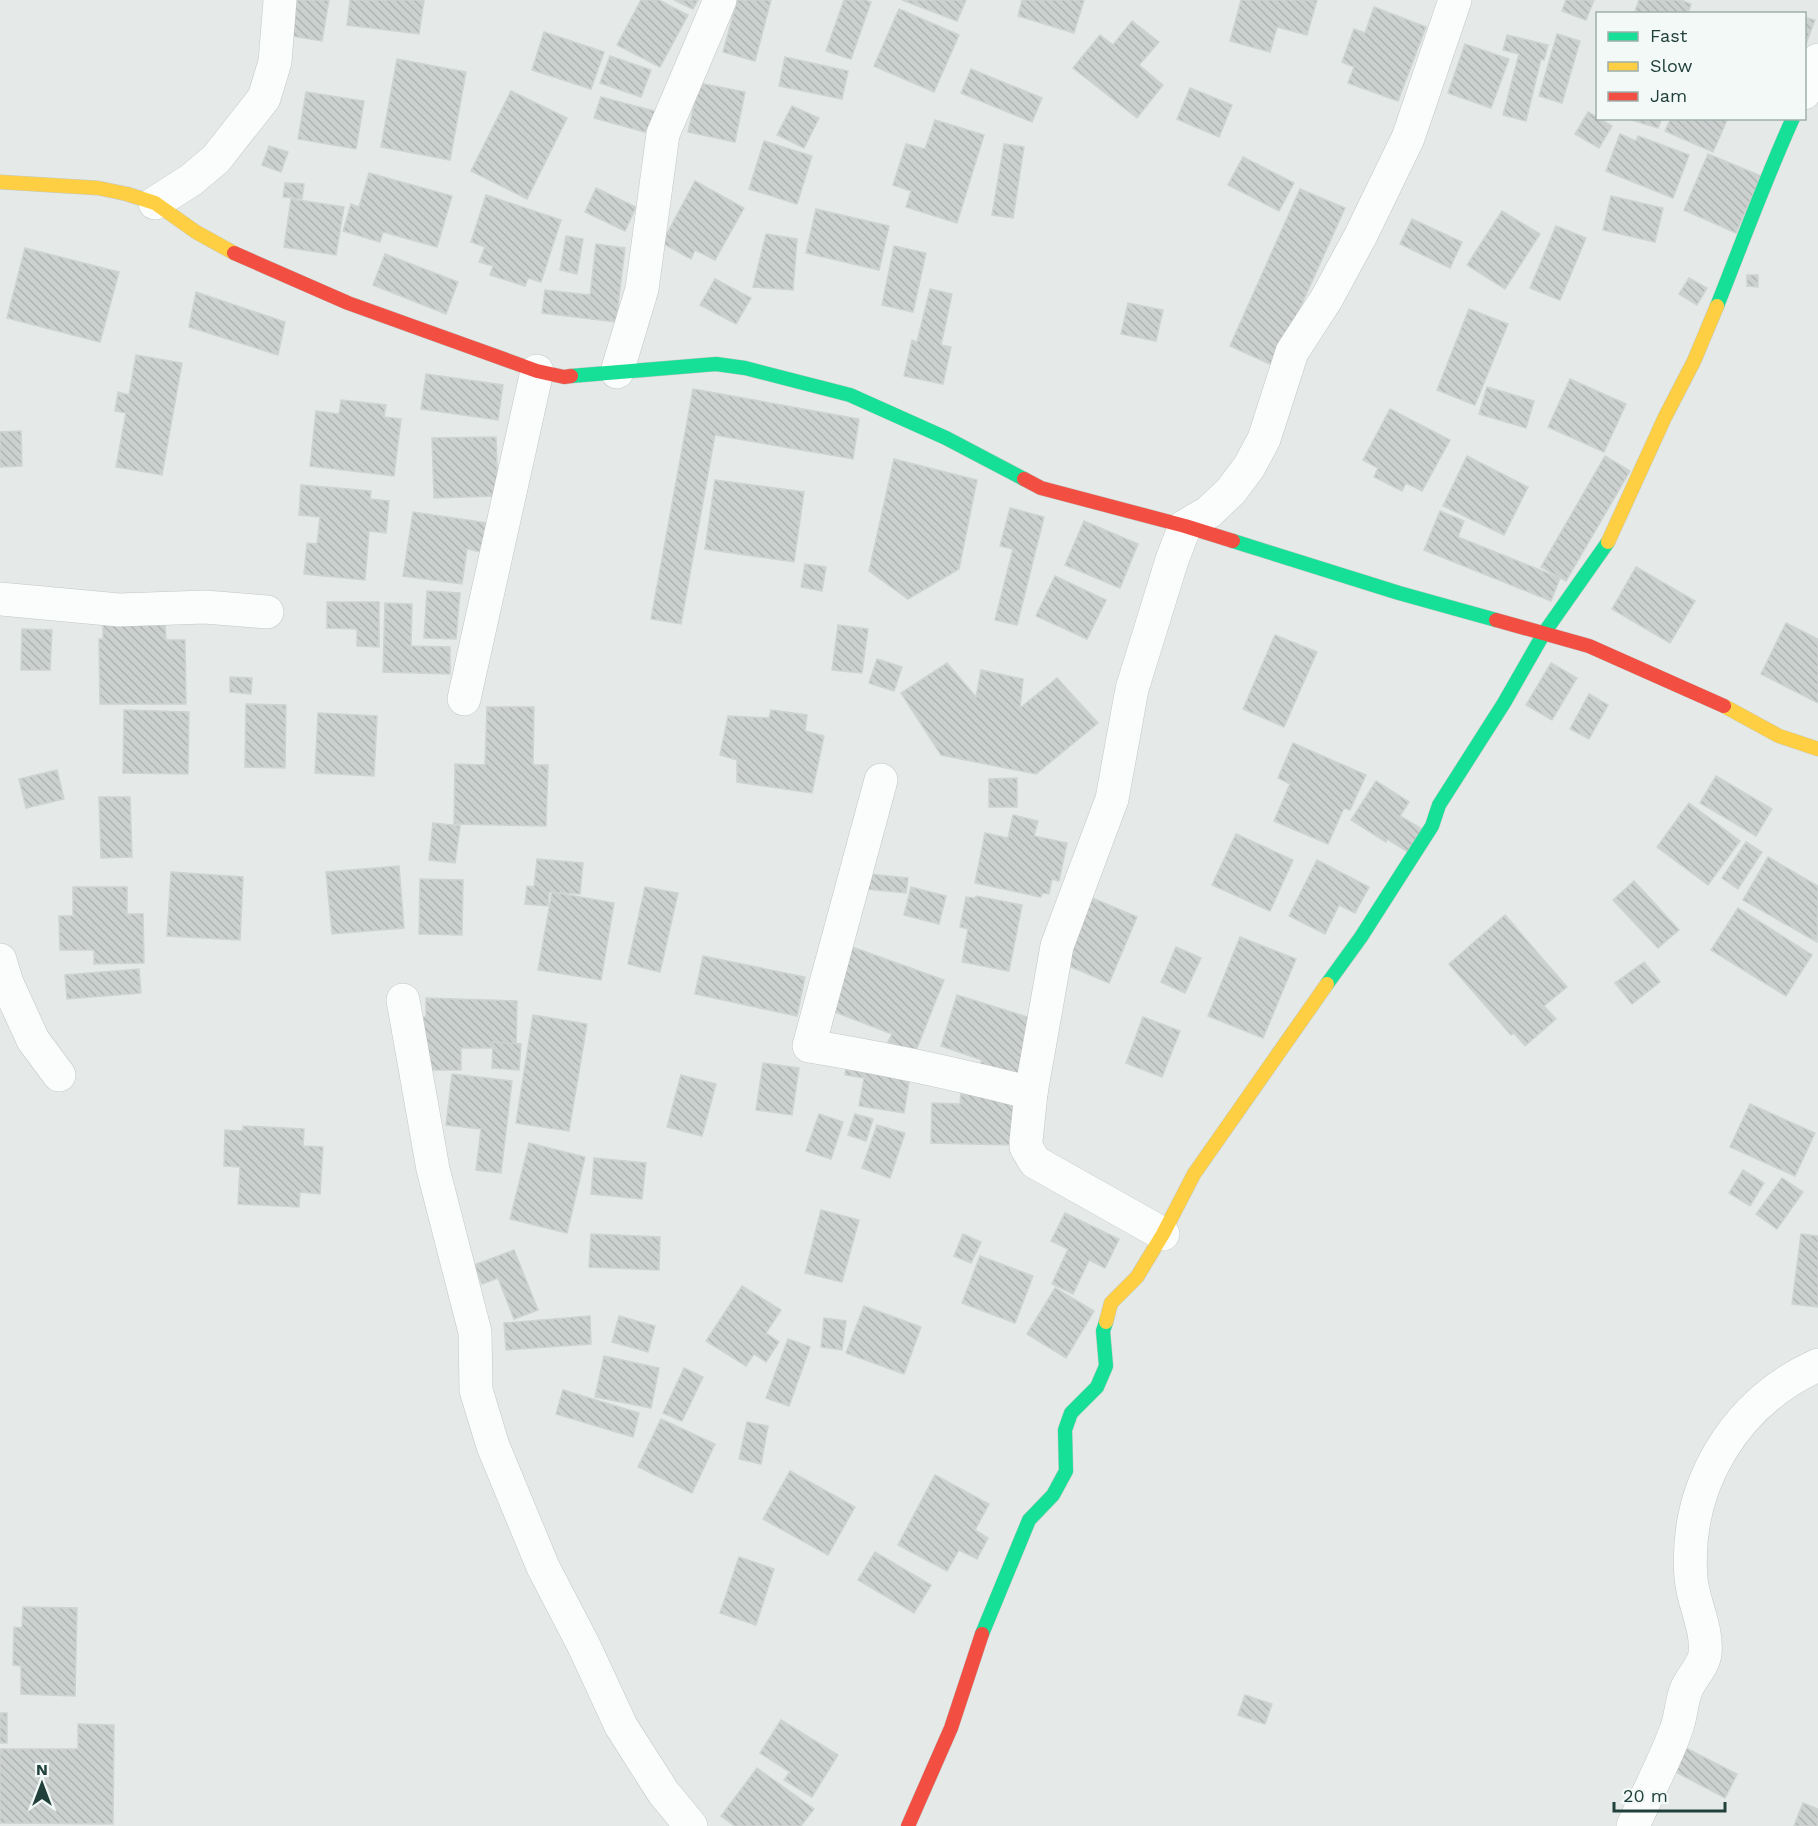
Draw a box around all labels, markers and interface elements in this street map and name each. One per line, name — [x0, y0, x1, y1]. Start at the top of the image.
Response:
legend — [1596, 12, 1806, 120]
text: Fast — [1650, 25, 1688, 46]
text: Slow — [1650, 55, 1693, 76]
text: Jam — [1650, 85, 1687, 106]
north arrow — [12, 1754, 72, 1814]
text: N — [36, 1760, 48, 1779]
scale bar — [1614, 1775, 1725, 1813]
text: 20 m — [1623, 1785, 1668, 1806]

